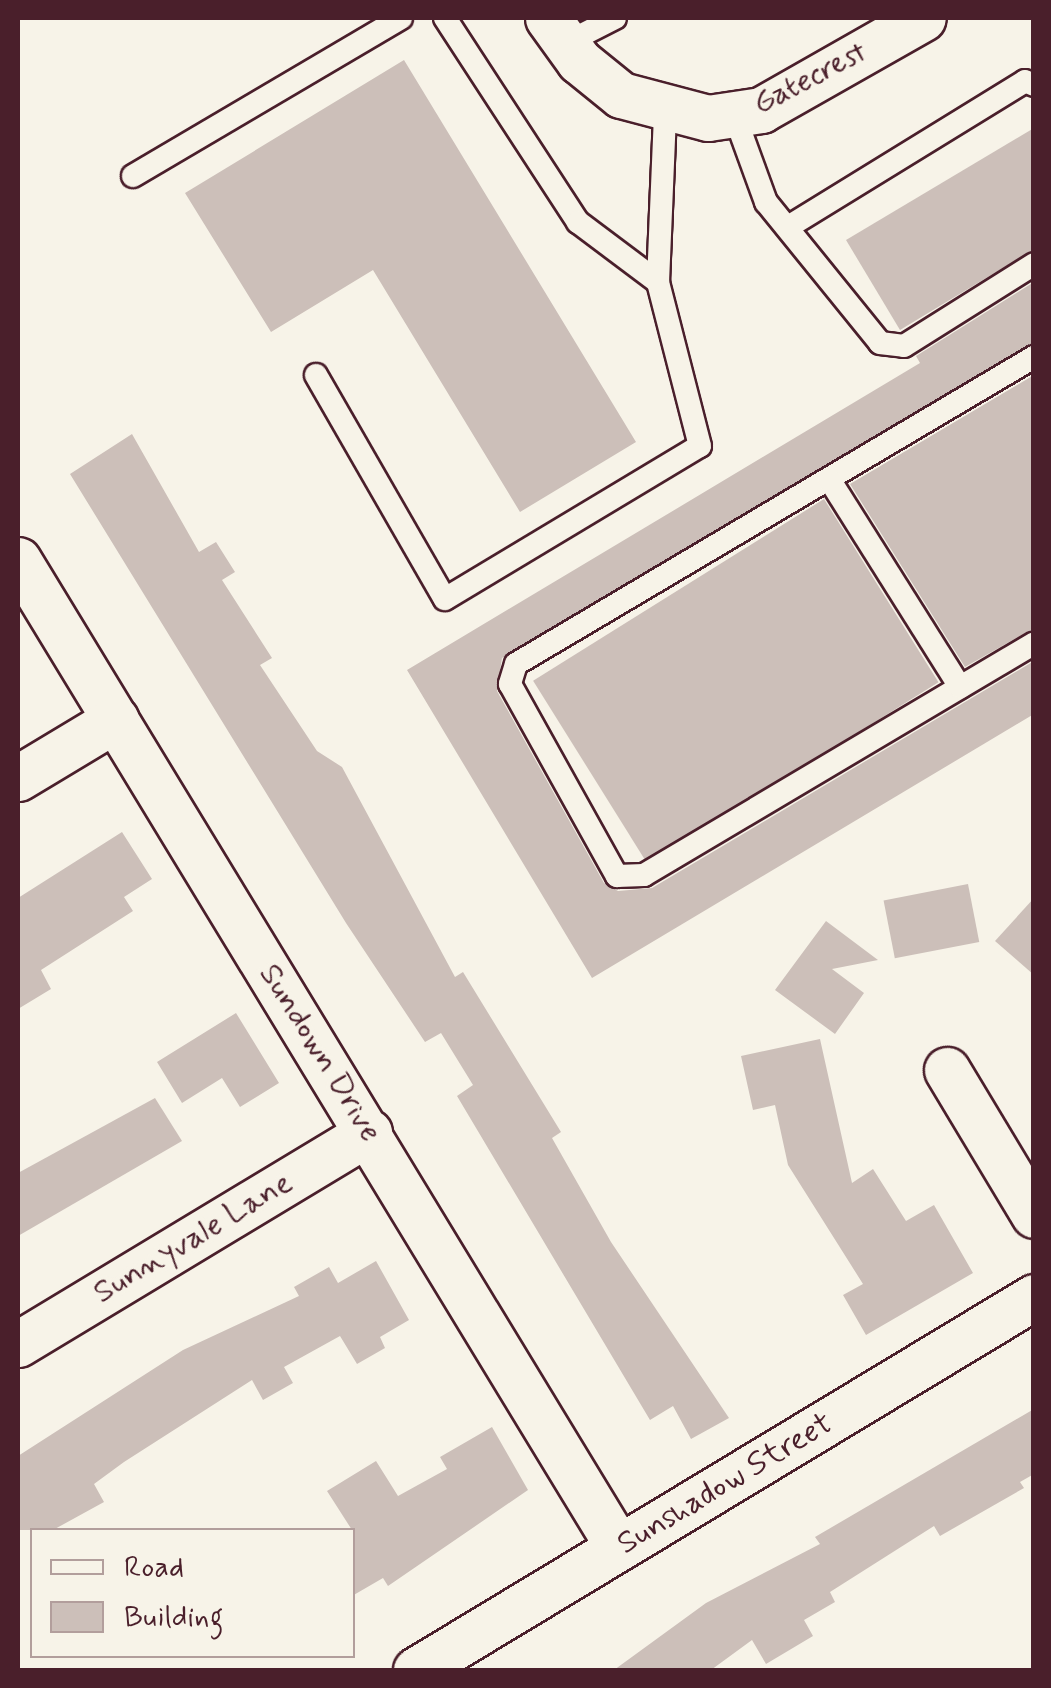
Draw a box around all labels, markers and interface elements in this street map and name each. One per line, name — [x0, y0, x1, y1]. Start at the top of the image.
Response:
street label: Gatecrest — [747, 33, 873, 123]
street label: Sundown Drive — [251, 958, 389, 1148]
street label: Sunnyvale Lane — [88, 1165, 298, 1311]
street label: Sunshadow Street — [611, 1405, 839, 1563]
legend — [30, 1528, 355, 1658]
text: Road — [124, 1548, 184, 1587]
text: Building — [124, 1598, 223, 1637]

